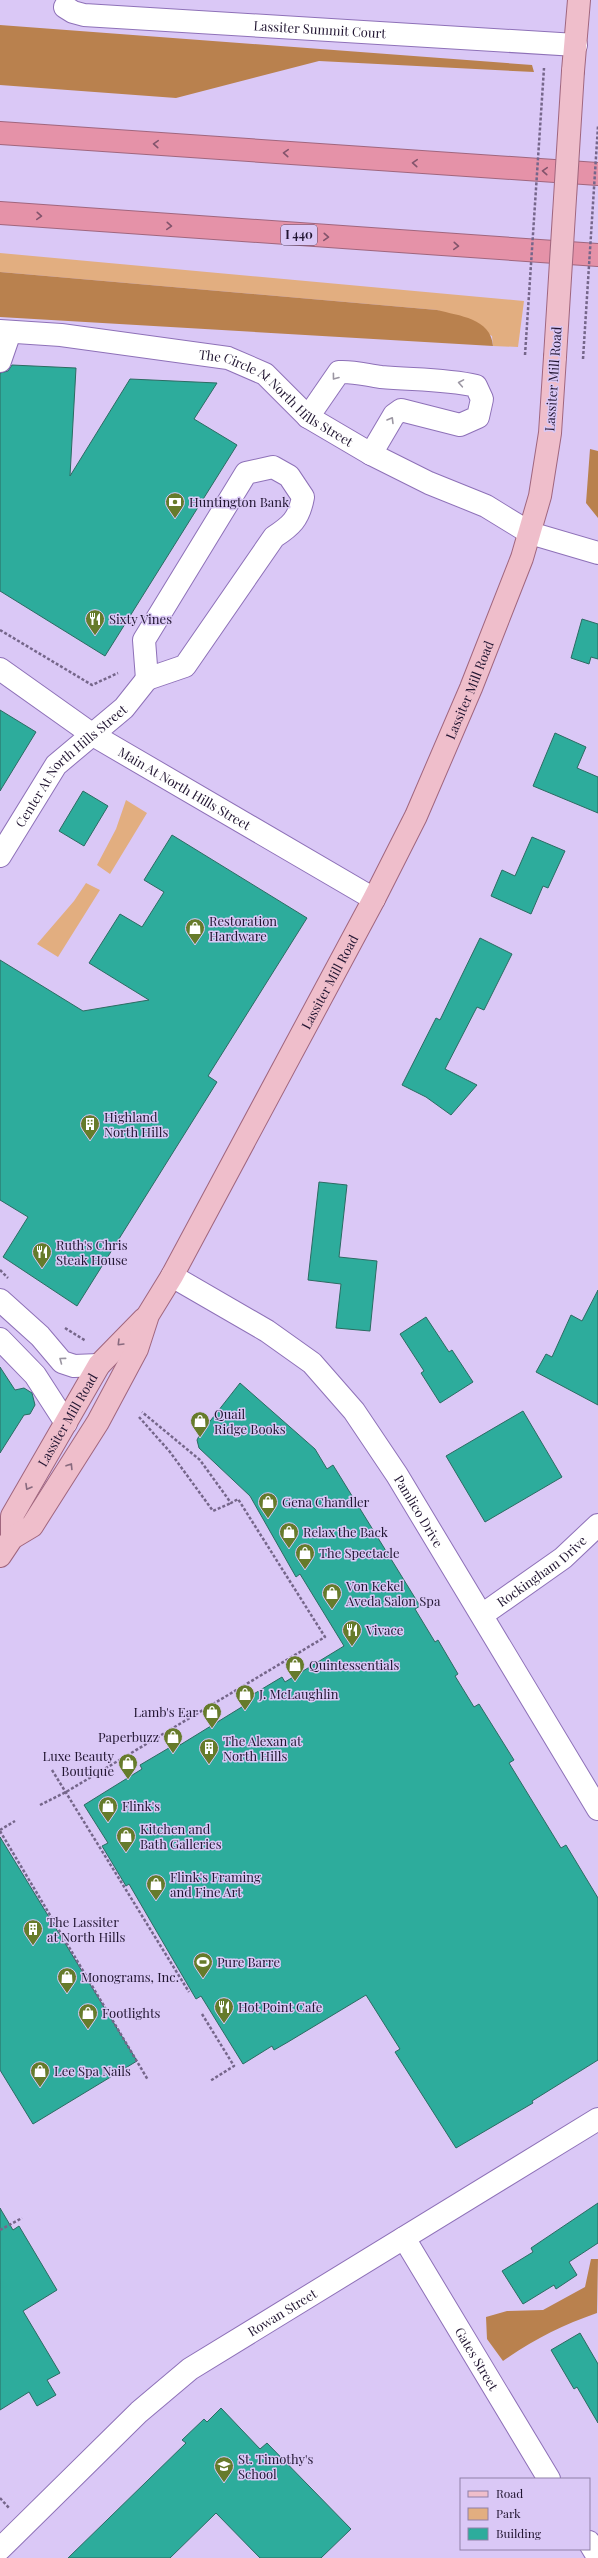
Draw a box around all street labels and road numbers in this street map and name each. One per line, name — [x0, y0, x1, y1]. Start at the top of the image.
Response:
street label: Lassiter Summit Court — [253, 16, 387, 41]
road number: I 440 — [281, 225, 317, 245]
street label: Lassiter Mill Road — [540, 326, 565, 432]
street label: The Circle At North Hills Street — [198, 345, 357, 450]
street label: Lassiter Mill Road — [441, 638, 497, 742]
street label: Center At North Hills Street — [11, 700, 130, 830]
street label: Main At North Hills Street — [116, 743, 254, 833]
street label: Lassiter Mill Road — [297, 931, 362, 1032]
street label: Lassiter Mill Road — [33, 1369, 101, 1469]
street label: Pamlico Drive — [391, 1471, 448, 1551]
street label: Rockingham Drive — [493, 1531, 590, 1610]
street label: Rowan Street — [244, 2284, 320, 2340]
street label: Gates Street — [452, 2324, 503, 2394]

